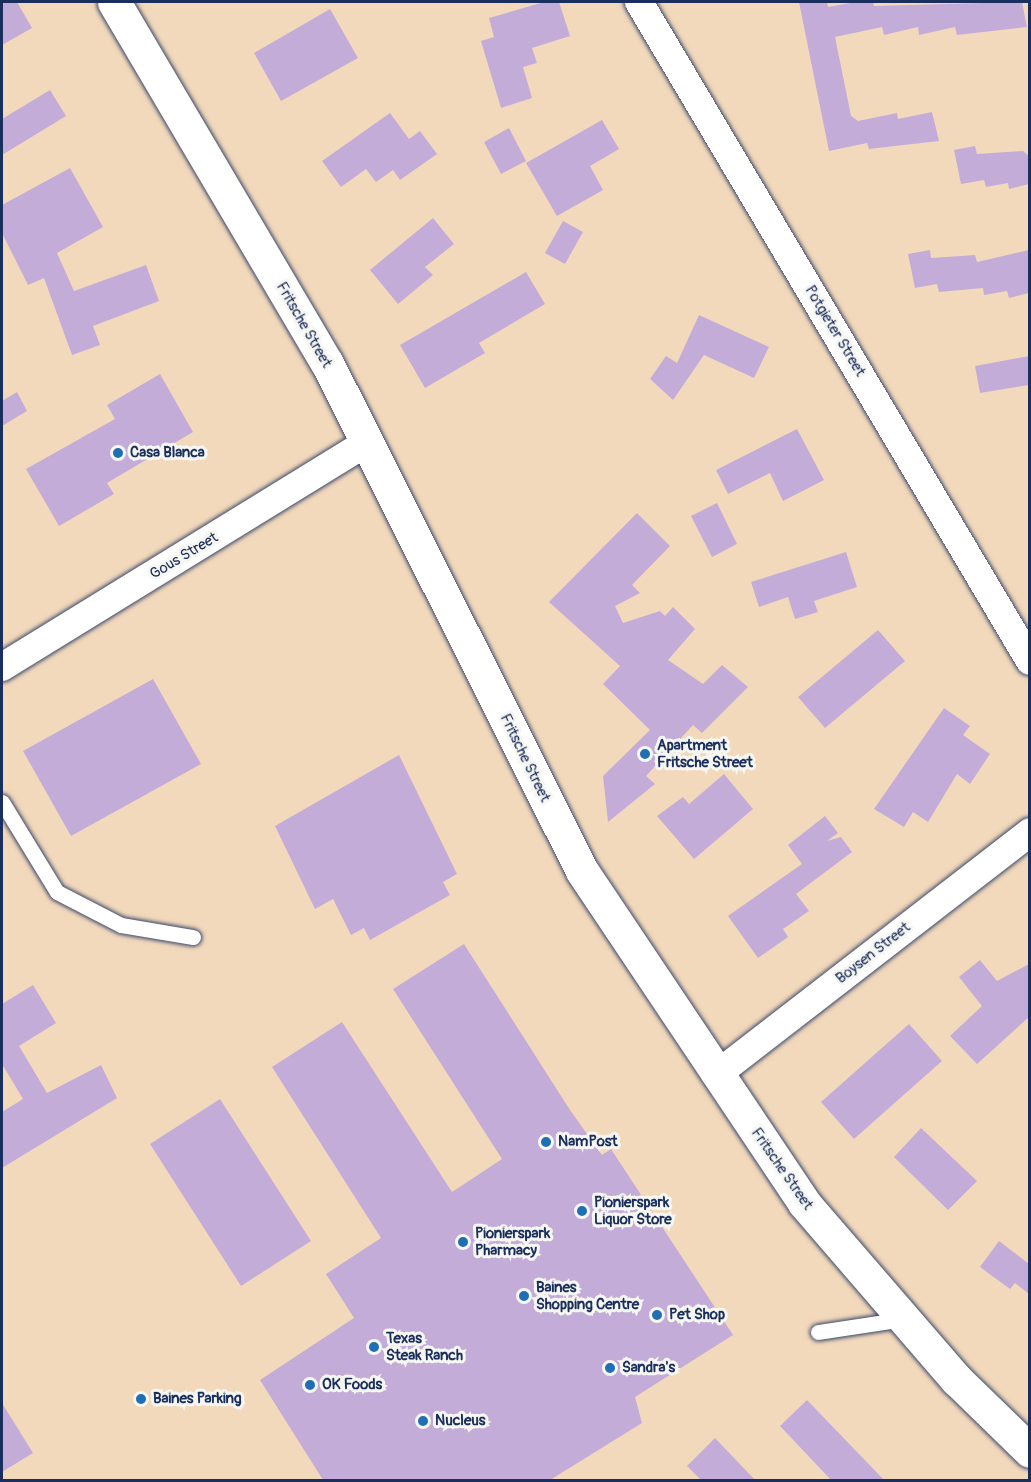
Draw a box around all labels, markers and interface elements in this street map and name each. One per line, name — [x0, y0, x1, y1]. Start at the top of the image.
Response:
street label: Fritsche Street — [272, 279, 336, 371]
street label: Potgieter Street — [801, 282, 869, 380]
place label: Casa Blanca — [130, 444, 205, 462]
marker: Casa Blanca — [111, 446, 125, 460]
street label: Gous Street — [147, 529, 221, 583]
street label: Fritsche Street — [496, 711, 554, 805]
place label: Apartment Fritsche Street — [657, 736, 753, 771]
marker: Apartment Fritsche Street — [638, 747, 652, 761]
street label: Boysen Street — [832, 918, 914, 988]
street label: Fritsche Street — [747, 1125, 817, 1213]
place label: NamPost — [558, 1133, 618, 1151]
marker: NamPost — [539, 1135, 553, 1149]
place label: Pionierspark Liquor Store — [594, 1193, 672, 1228]
marker: Pionierspark Liquor Store — [575, 1204, 589, 1218]
place label: Pionierspark Pharmacy — [475, 1224, 550, 1259]
marker: Pionierspark Pharmacy — [456, 1235, 470, 1249]
place label: Baines Shopping Centre — [536, 1278, 639, 1313]
marker: Baines Shopping Centre — [517, 1289, 531, 1303]
place label: Pet Shop — [669, 1306, 725, 1324]
marker: Pet Shop — [650, 1308, 664, 1322]
place label: Texas Steak Ranch — [386, 1329, 463, 1364]
marker: Texas Steak Ranch — [367, 1340, 381, 1354]
place label: Sandra's — [622, 1359, 675, 1377]
marker: Sandra's — [603, 1361, 617, 1375]
place label: OK Foods — [322, 1376, 382, 1394]
marker: OK Foods — [303, 1378, 317, 1392]
place label: Baines Parking — [153, 1390, 242, 1408]
marker: Baines Parking — [134, 1392, 148, 1406]
place label: Nucleus — [435, 1412, 486, 1430]
marker: Nucleus — [416, 1414, 430, 1428]

